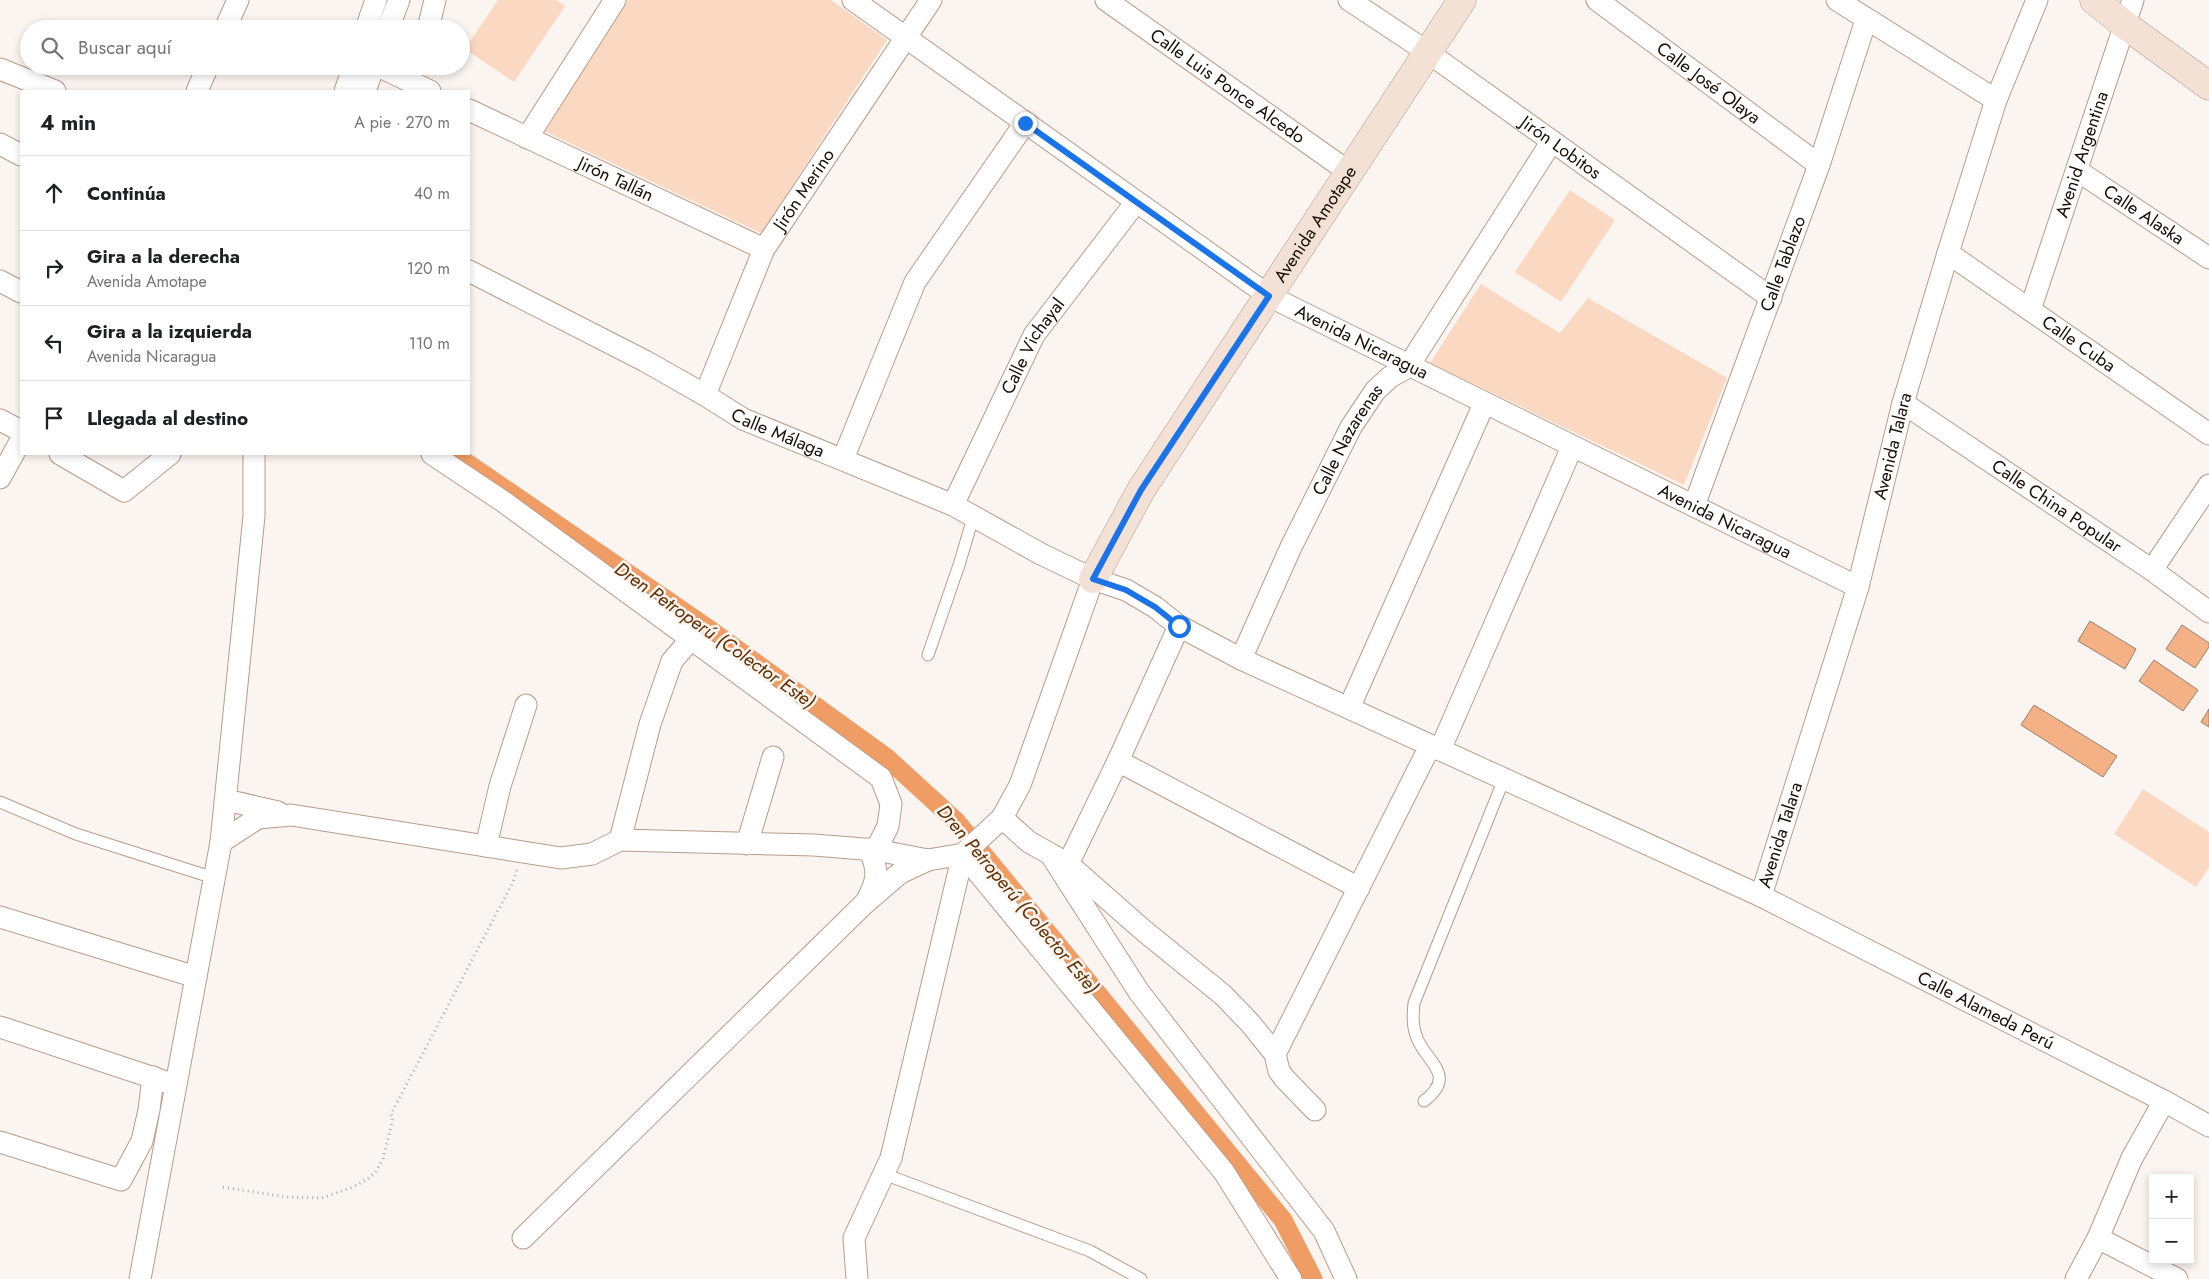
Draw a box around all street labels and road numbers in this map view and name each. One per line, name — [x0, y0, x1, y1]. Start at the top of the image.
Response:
street label: Calle Luis Ponce Alcedo — [1145, 22, 1311, 150]
street label: Calle José Olaya — [1651, 36, 1766, 130]
street label: Avenid Argentina — [2049, 88, 2115, 221]
street label: Jirón Lobitos — [1513, 108, 1606, 185]
street label: Jirón Merino — [766, 143, 841, 237]
street label: Jirón Tallán — [571, 149, 658, 208]
street label: Avenida Amotape — [1267, 161, 1363, 288]
street label: Calle Alaska — [2098, 178, 2190, 251]
street label: Calle Tablazo — [1753, 212, 1812, 315]
street label: Calle Vichayal — [995, 292, 1071, 399]
street label: Avenida Nicaragua — [1291, 298, 1433, 386]
street label: Calle Cuba — [2036, 309, 2121, 378]
street label: Calle Nazarenas — [1306, 377, 1388, 500]
street label: Avenida Talara — [1867, 389, 1918, 502]
street label: Calle Málaga — [726, 402, 828, 464]
street label: Calle China Popular — [1986, 453, 2128, 560]
street label: Avenida Nicaragua — [1654, 477, 1796, 565]
street label: Avenida Talara — [1751, 779, 1809, 891]
street label: Calle Alameda Perú — [1913, 965, 2059, 1056]

